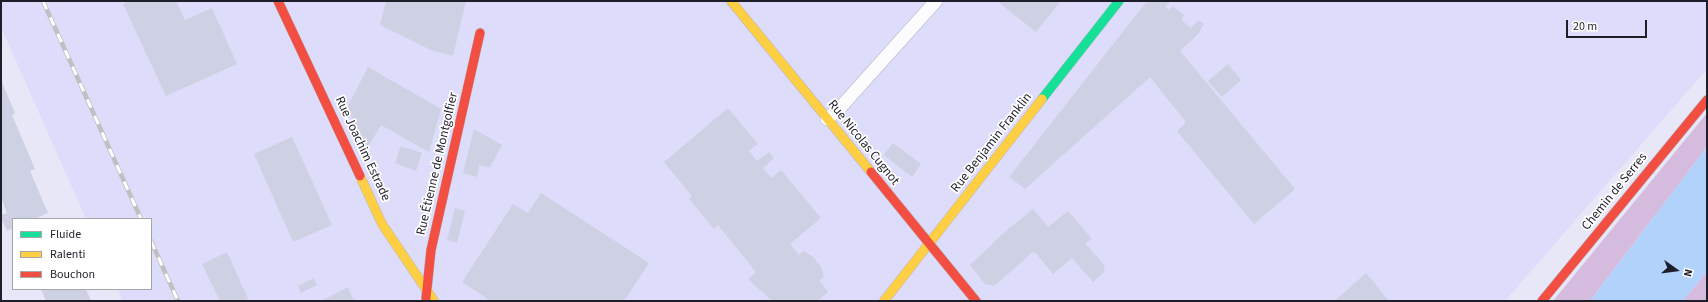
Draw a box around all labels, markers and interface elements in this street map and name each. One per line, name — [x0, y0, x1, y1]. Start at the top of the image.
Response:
scale bar — [1568, 12, 1649, 38]
text: 20 m — [1573, 18, 1597, 35]
street label: Rue Benjamin Franklin — [948, 90, 1036, 196]
street label: Rue Étienne de Montgolfier — [414, 91, 462, 237]
street label: Rue Joachim Estrade — [331, 94, 393, 204]
street label: Rue Nicolas Cugnot — [824, 97, 902, 189]
street label: Chemin de Serres — [1579, 150, 1651, 234]
legend — [12, 218, 152, 290]
text: Fluide — [50, 226, 81, 243]
text: Ralenti — [50, 246, 85, 263]
north arrow — [1656, 250, 1696, 290]
text: Bouchon — [50, 266, 95, 283]
text: N — [1680, 268, 1696, 278]

